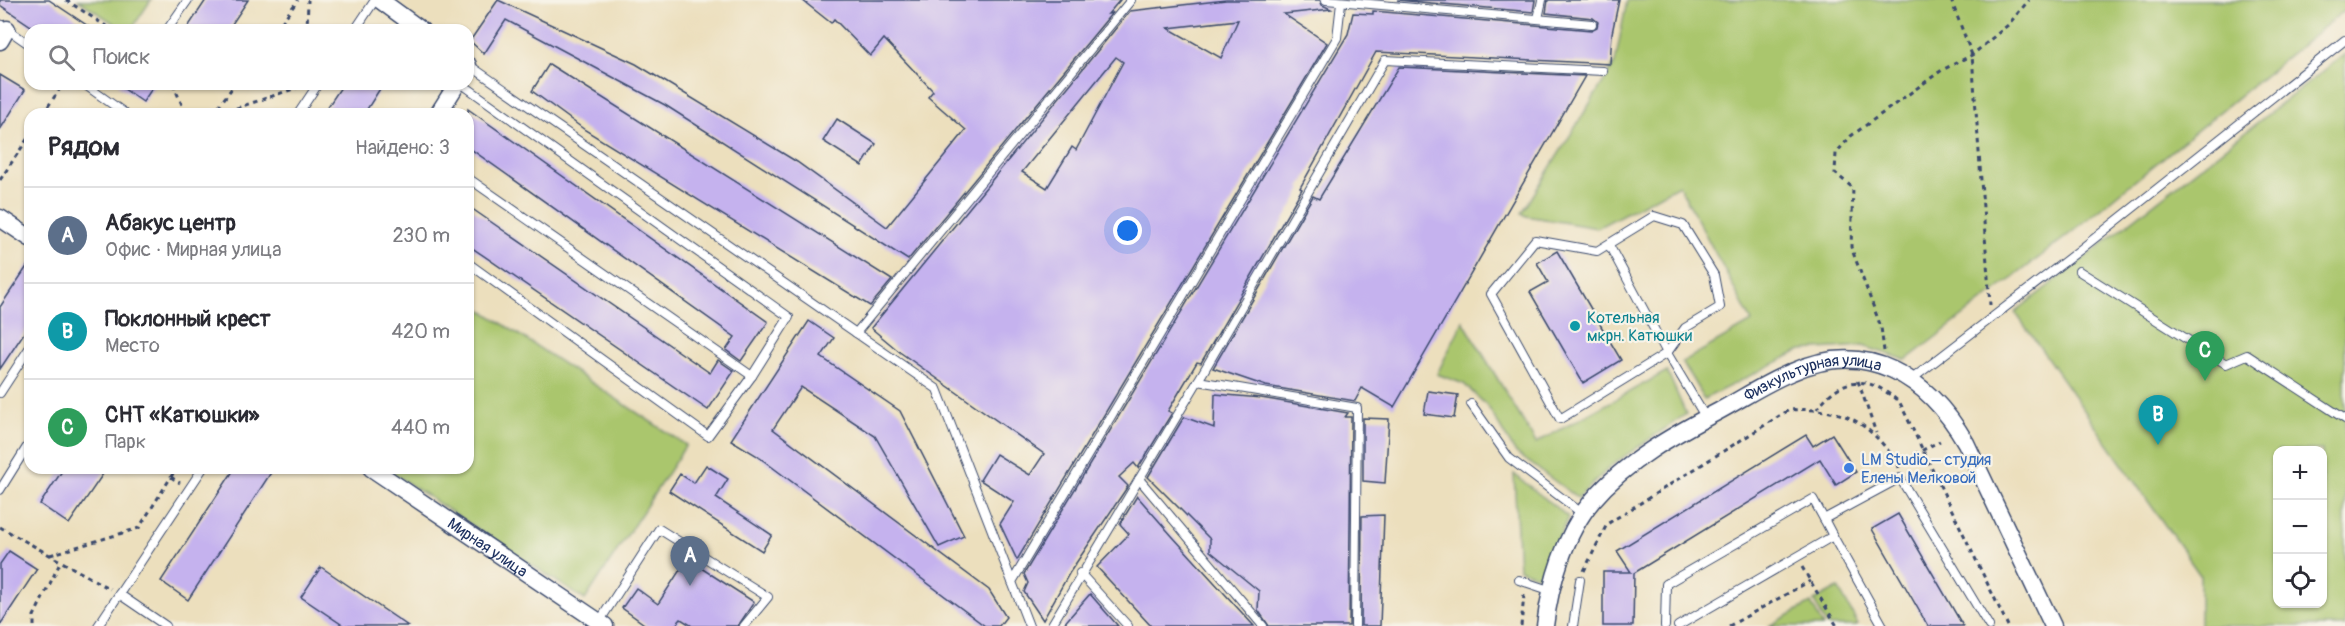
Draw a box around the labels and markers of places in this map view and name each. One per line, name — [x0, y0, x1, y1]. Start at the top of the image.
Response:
place label: Котельная мкрн. Катюшки — [1587, 308, 1692, 346]
marker: Котельная мкрн. Катюшки — [1568, 319, 1582, 333]
pin: C — [2186, 332, 2224, 381]
pin: B — [2138, 396, 2178, 445]
place label: LM Studio – студия Елены Мелковой — [1861, 450, 1991, 488]
marker: LM Studio – студия Елены Мелковой — [1842, 461, 1856, 475]
pin: A — [670, 536, 710, 586]

